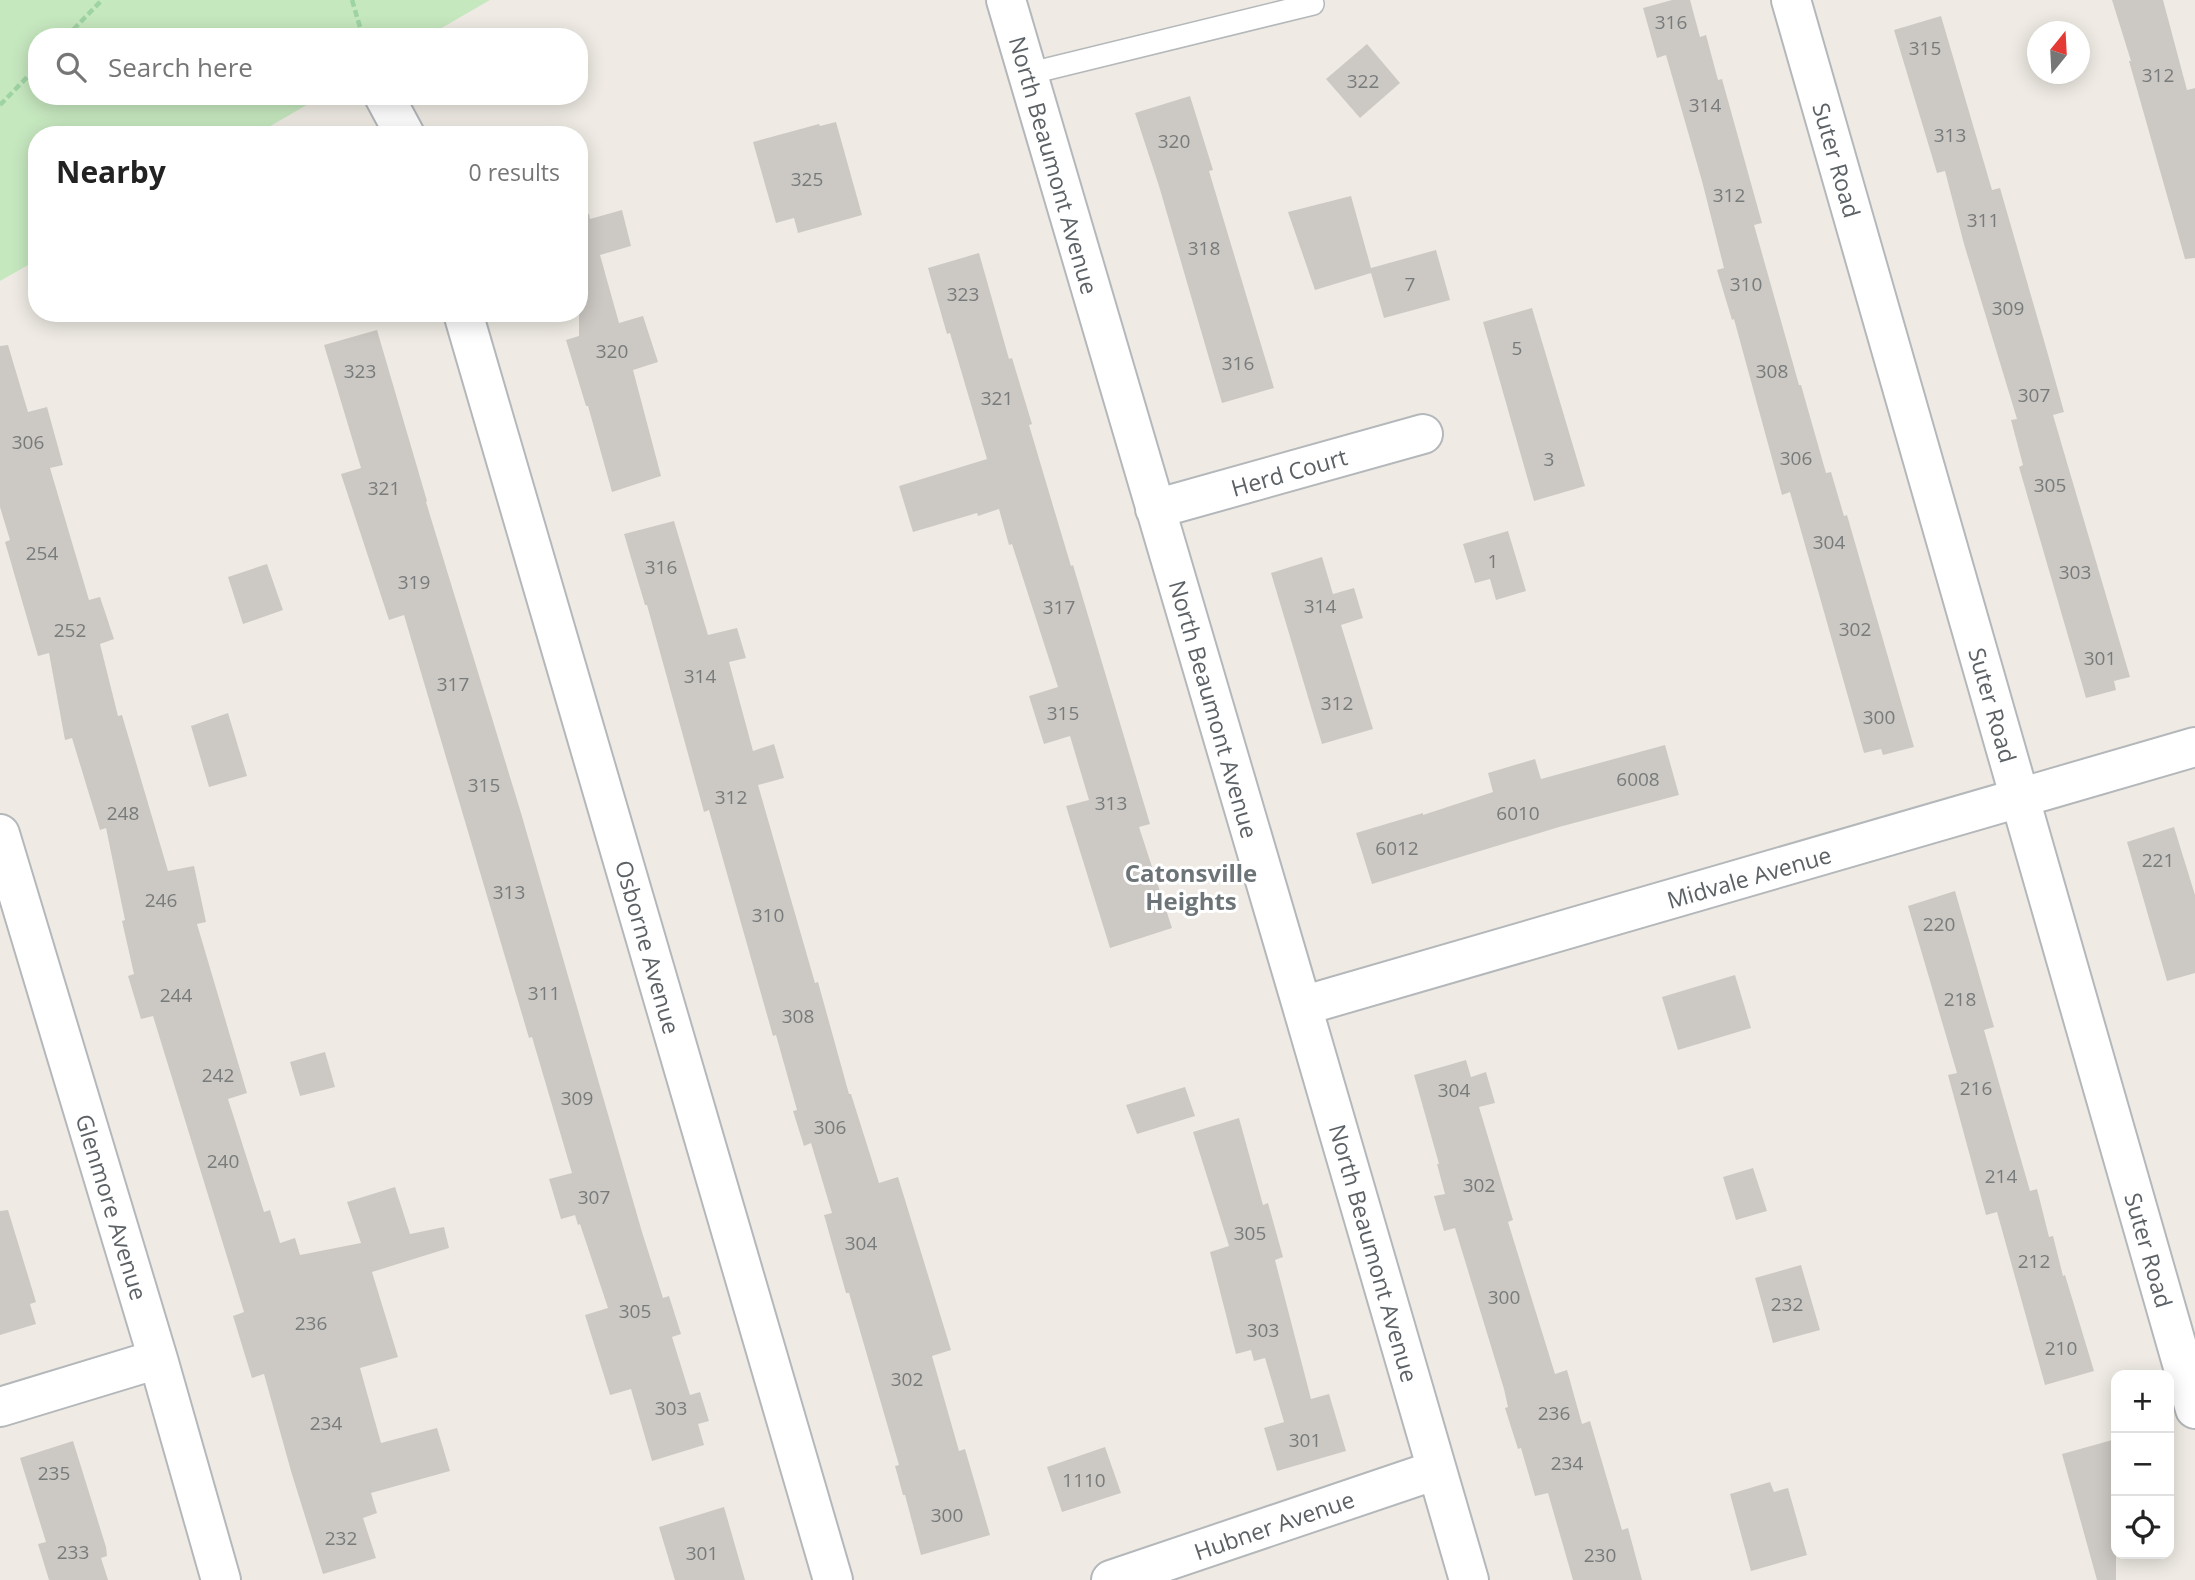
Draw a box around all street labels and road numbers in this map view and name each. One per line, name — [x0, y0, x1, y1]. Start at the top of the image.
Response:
street label: North Beaumont Avenue — [1002, 32, 1106, 298]
street label: Suter Road — [1805, 99, 1869, 221]
street label: Herd Court — [1227, 440, 1351, 504]
street label: North Beaumont Avenue — [1162, 576, 1266, 842]
street label: Suter Road — [1961, 644, 2025, 766]
street label: Midvale Avenue — [1663, 838, 1835, 916]
street label: Osborne Avenue — [608, 856, 688, 1038]
street label: Glenmore Avenue — [68, 1110, 156, 1304]
street label: North Beaumont Avenue — [1322, 1120, 1426, 1386]
street label: Suter Road — [2117, 1189, 2181, 1311]
street label: Hubner Avenue — [1190, 1483, 1358, 1567]

